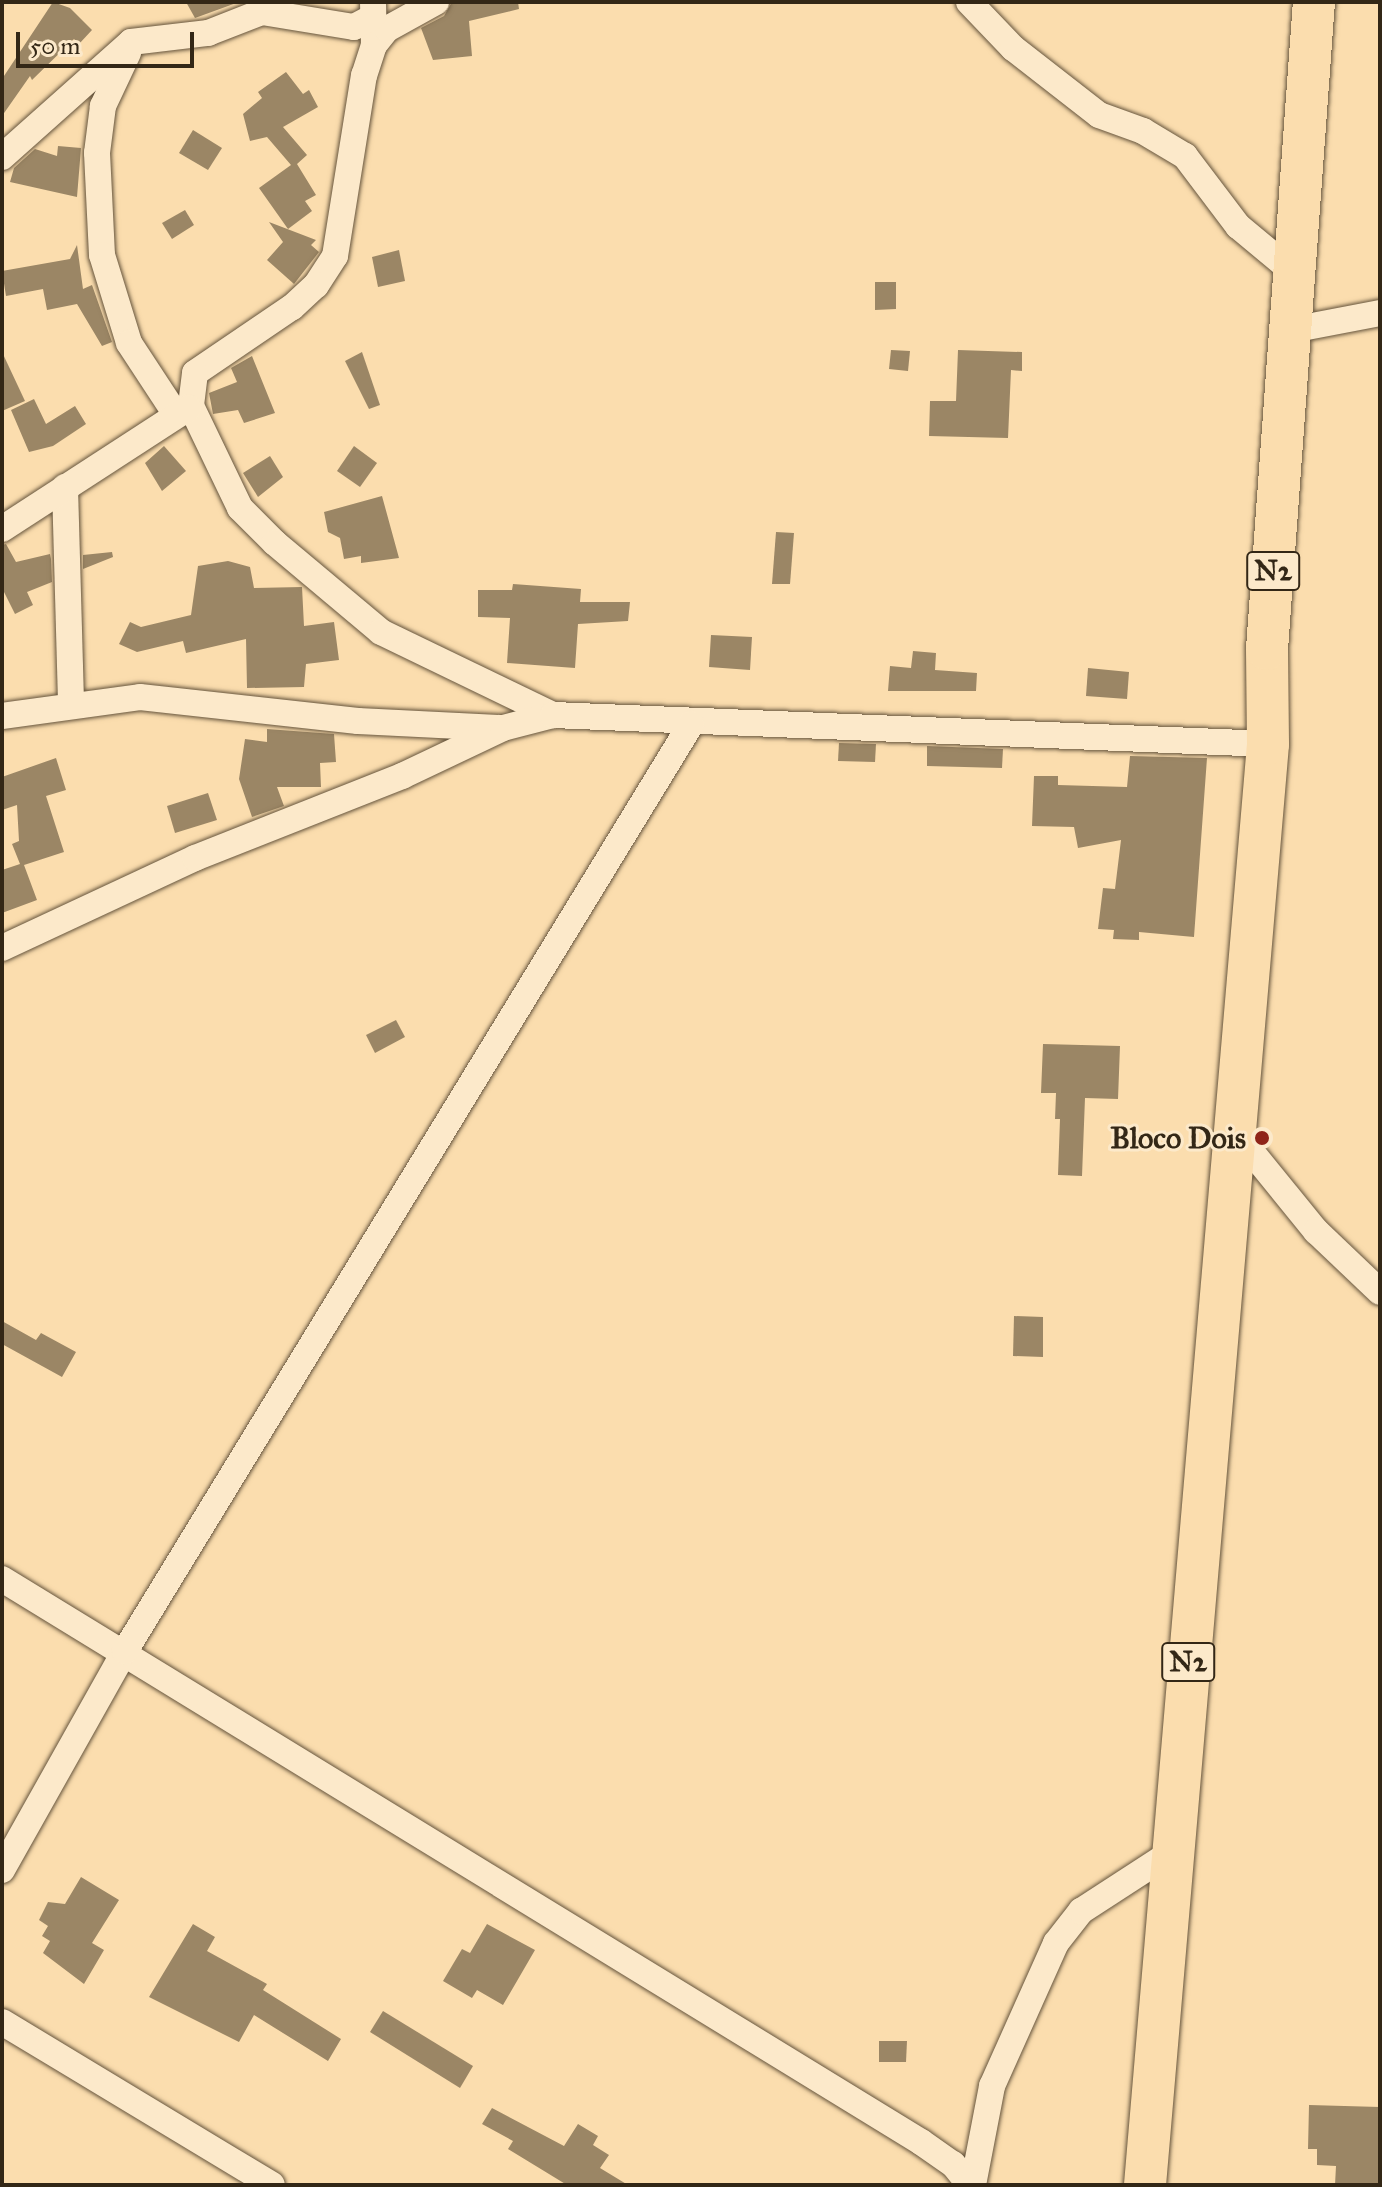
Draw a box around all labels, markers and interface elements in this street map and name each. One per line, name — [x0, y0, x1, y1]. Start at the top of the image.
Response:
scale bar — [20, 16, 198, 66]
text: 50 m — [30, 31, 80, 61]
road number: N2 — [1245, 547, 1301, 595]
place label: Bloco Dois — [1110, 1120, 1246, 1156]
marker: Bloco Dois — [1253, 1129, 1271, 1147]
road number: N2 — [1160, 1638, 1216, 1686]

